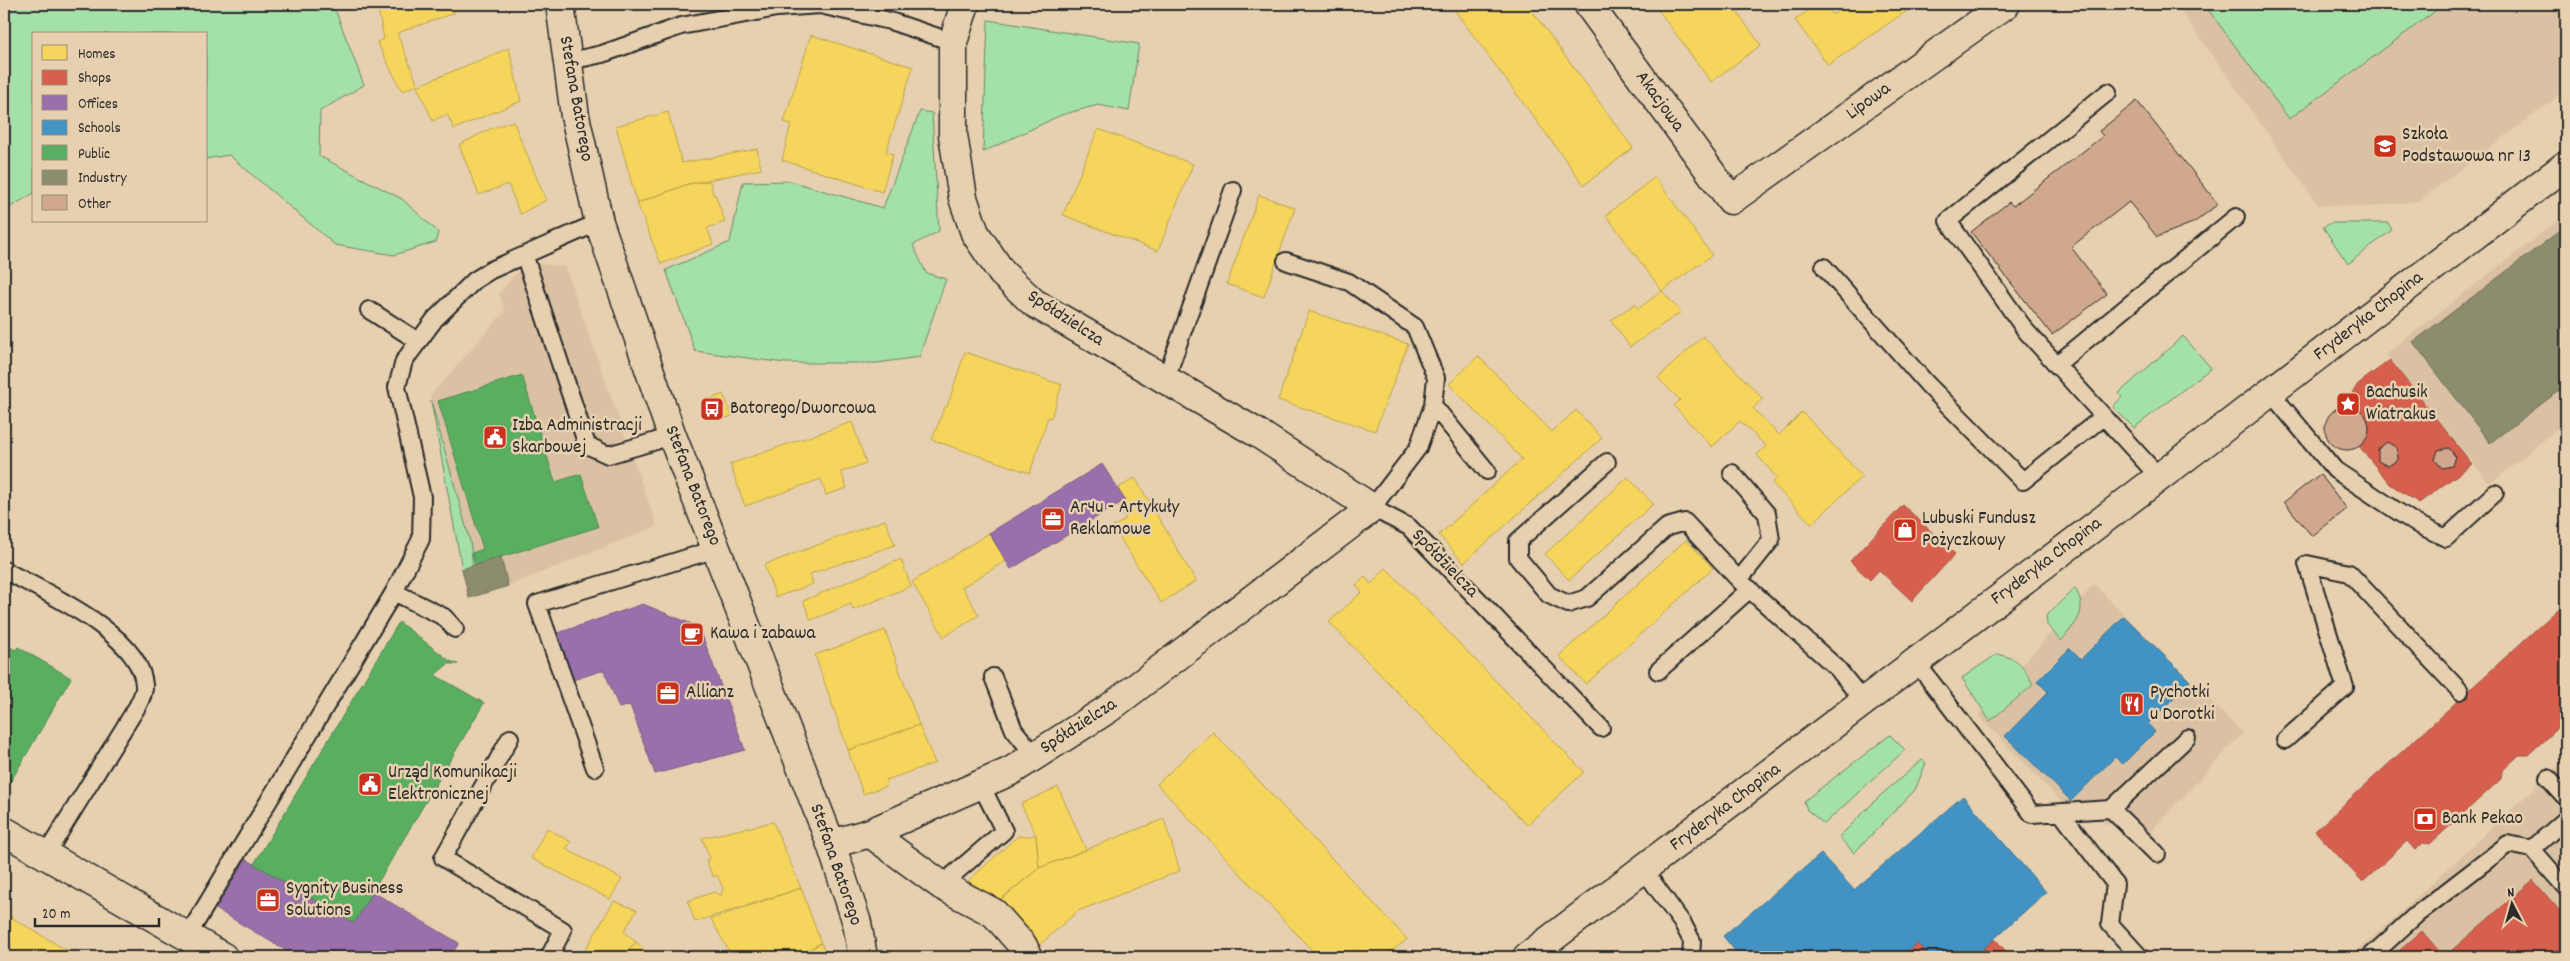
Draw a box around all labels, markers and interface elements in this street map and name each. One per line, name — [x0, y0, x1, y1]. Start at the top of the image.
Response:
legend — [32, 32, 208, 222]
street label: Stefana Batorego — [551, 34, 599, 164]
text: Homes — [78, 44, 116, 66]
street label: Akacjowa — [1628, 66, 1691, 139]
text: Shops — [78, 68, 111, 90]
street label: Lipowa — [1841, 76, 1898, 128]
text: Offices — [78, 94, 118, 116]
text: Schools — [78, 118, 121, 140]
place label: Szkoła Podstawowa nr 13 — [2402, 122, 2531, 171]
school or university icon: Szkoła Podstawowa nr 13 — [2372, 133, 2398, 159]
text: Public — [78, 144, 110, 166]
text: Industry — [78, 168, 127, 190]
text: Other — [78, 194, 112, 216]
street label: Fryderyka Chopina — [2308, 265, 2430, 369]
street label: Spółdzielcza — [1021, 284, 1110, 355]
place label: Bachusik Wiatrakus — [2366, 380, 2436, 429]
place icon: Bachusik Wiatrakus — [2335, 391, 2361, 417]
bus stop icon: Batorego/Dworcowa — [699, 396, 725, 422]
place label: Batorego/Dworcowa — [730, 396, 877, 423]
place label: Izba Administracji Skarbowej — [512, 413, 642, 462]
street label: Stefana Batorego — [657, 422, 727, 550]
public building icon: Izba Administracji Skarbowej — [482, 424, 508, 450]
place label: Ar4u - Artykuły Reklamowe — [1070, 495, 1180, 544]
office icon: Ar4u - Artykuły Reklamowe — [1040, 506, 1066, 532]
place label: Lubuski Fundusz Pożyczkowy — [1922, 506, 2036, 555]
street label: Fryderyka Chopina — [1986, 511, 2109, 613]
shop icon: Lubuski Fundusz Pożyczkowy — [1892, 517, 1918, 543]
street label: Spółdzielcza — [1404, 523, 1485, 605]
cafe icon: Kawa i zabawa — [679, 621, 705, 647]
place label: Kawa i zabawa — [710, 621, 817, 648]
office icon: Allianz — [655, 680, 681, 706]
place label: Allianz — [686, 680, 734, 707]
place label: Pychotki u Dorotki — [2150, 680, 2215, 729]
street label: Spółdzielcza — [1035, 691, 1124, 762]
restaurant icon: Pychotki u Dorotki — [2119, 691, 2145, 717]
street label: Fryderyka Chopina — [1665, 757, 1788, 859]
place label: Urząd Komunikacji Elektronicznej — [388, 760, 517, 809]
public building icon: Urząd Komunikacji Elektronicznej — [357, 771, 383, 797]
street label: Stefana Batorego — [802, 801, 868, 929]
bank icon: Bank Pekao — [2412, 806, 2438, 832]
place label: Bank Pekao — [2442, 806, 2523, 833]
place label: Sygnity Business Solutions — [286, 876, 404, 925]
north arrow — [2488, 878, 2538, 928]
text: N — [2506, 883, 2515, 903]
office icon: Sygnity Business Solutions — [255, 887, 281, 913]
scale bar — [35, 896, 159, 928]
text: 20 m — [42, 904, 70, 926]

